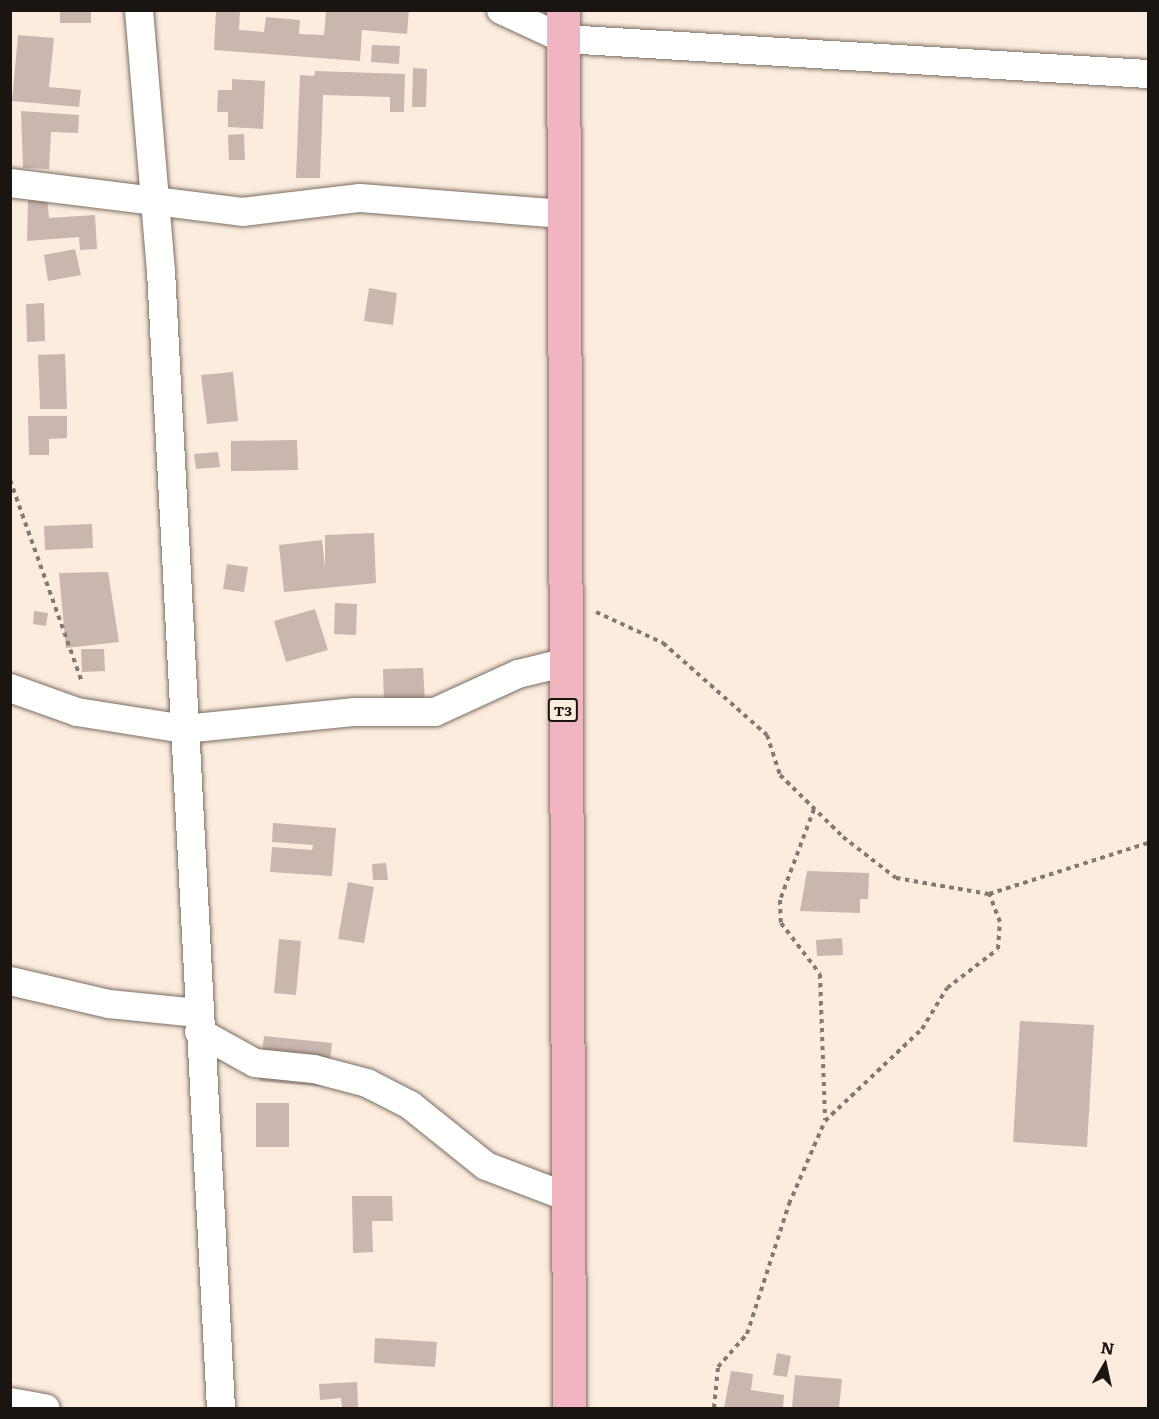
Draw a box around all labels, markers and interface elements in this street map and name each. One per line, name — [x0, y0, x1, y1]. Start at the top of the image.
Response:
road number: T3 — [546, 699, 580, 721]
text: N — [1099, 1334, 1116, 1360]
north arrow — [1075, 1335, 1135, 1395]

